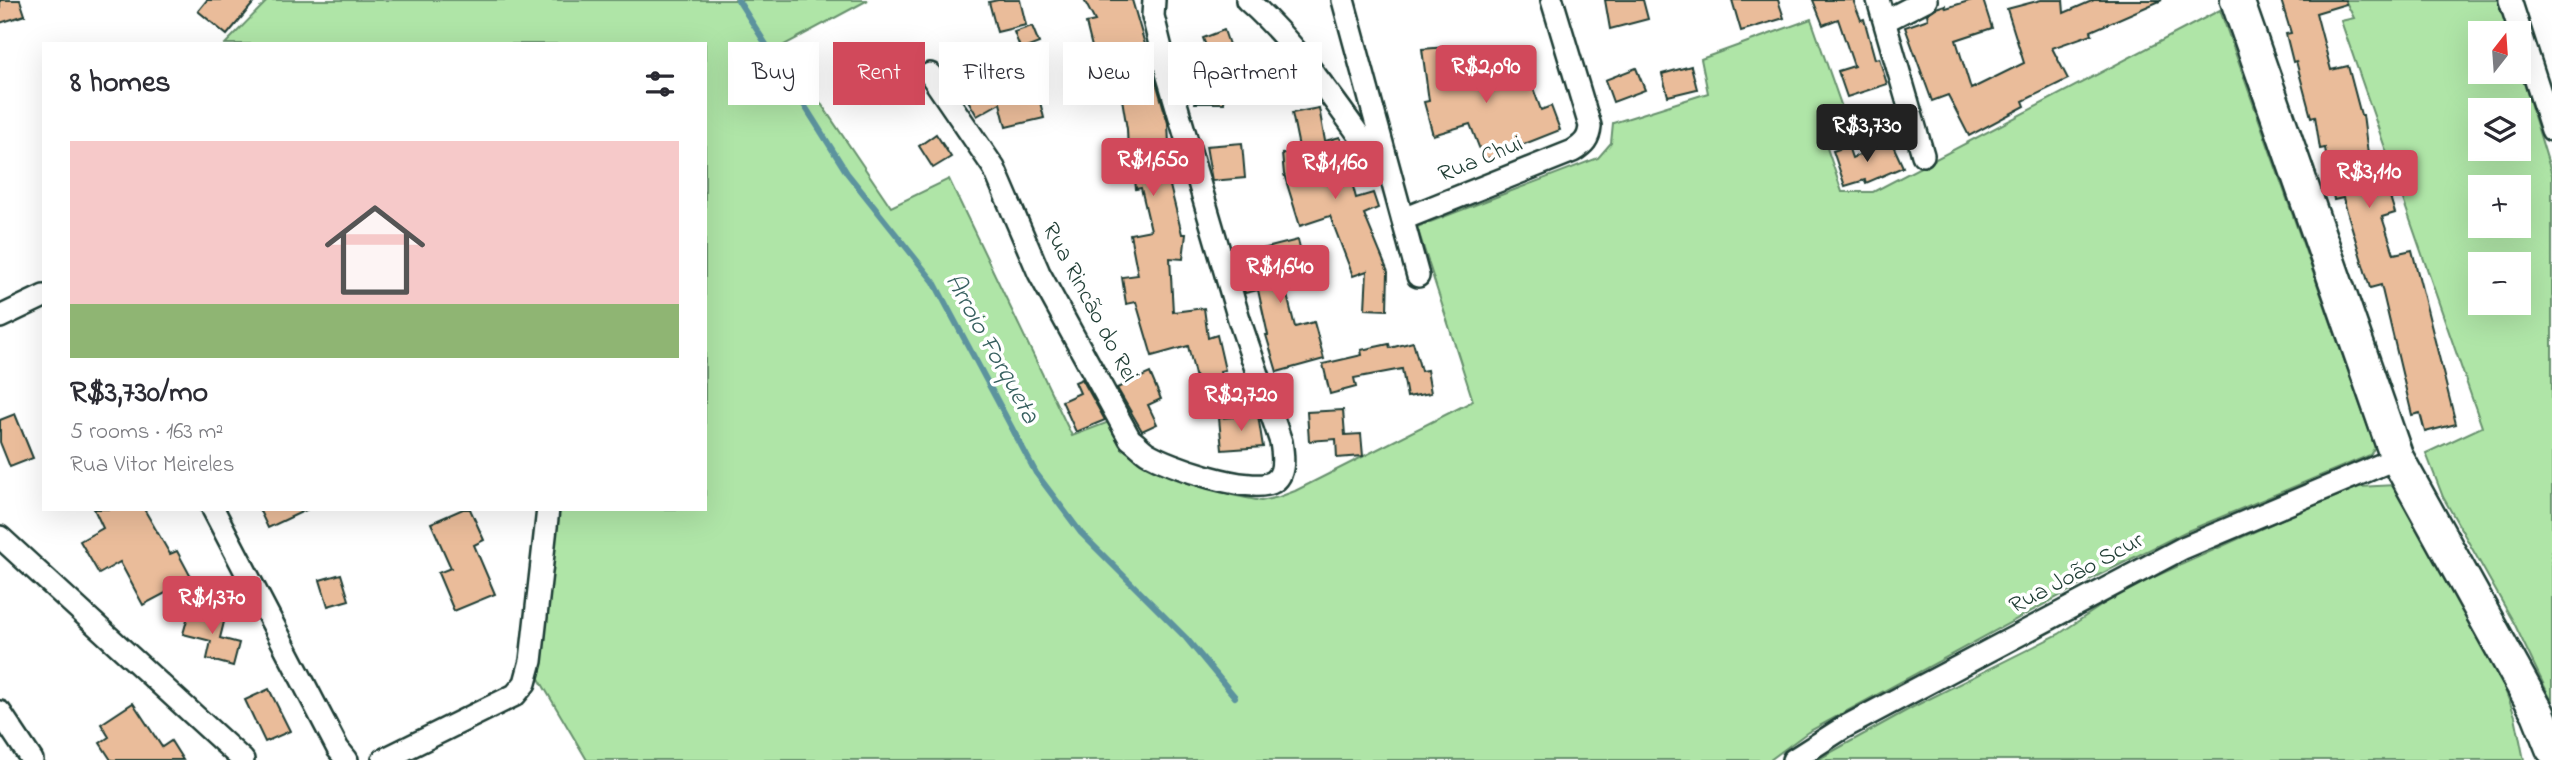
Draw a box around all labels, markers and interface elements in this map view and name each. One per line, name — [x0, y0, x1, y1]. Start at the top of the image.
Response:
north arrow — [2468, 21, 2530, 84]
map controls — [2468, 21, 2531, 315]
chip: Buy — [728, 42, 819, 105]
chip: Rent — [833, 42, 925, 105]
chip: Filters — [939, 42, 1049, 105]
chip: New — [1063, 42, 1154, 105]
chip: Apartment — [1168, 42, 1322, 105]
pin: R$2,090 — [1421, 46, 1551, 105]
text: R$2,090 — [1452, 51, 1520, 84]
text: 8 homes — [70, 62, 171, 106]
icon: filters — [641, 65, 679, 103]
button: layers — [2468, 98, 2531, 161]
pin: R$3,730 — [1802, 104, 1932, 164]
text: R$3,730 — [1832, 110, 1902, 143]
street label: Rua Chui — [1433, 127, 1529, 193]
pin: R$1,650 — [1088, 138, 1218, 198]
pin: R$1,160 — [1270, 142, 1400, 201]
text: R$1,650 — [1117, 144, 1189, 177]
text: R$1,160 — [1302, 147, 1368, 180]
pin: R$3,110 — [2304, 150, 2434, 210]
text: R$3,110 — [2337, 156, 2401, 189]
button: + — [2468, 175, 2531, 238]
icon: home — [312, 187, 438, 313]
street label: Rua Rincão do Rei — [1032, 217, 1146, 389]
pin: R$1,640 — [1215, 246, 1345, 305]
text: R$1,640 — [1246, 251, 1314, 284]
button: − — [2468, 252, 2531, 315]
water label: Arroio Forqueta — [934, 267, 1048, 432]
text: R$3,730/mo — [70, 372, 208, 416]
pin: R$2,720 — [1176, 374, 1306, 433]
text: R$2,720 — [1205, 379, 1277, 412]
text: 5 rooms · 163 m² — [70, 416, 223, 449]
text: Rua Vitor Meireles — [70, 449, 234, 482]
street label: Rua João Scur — [2004, 524, 2151, 624]
pin: R$1,370 — [147, 576, 277, 636]
text: R$1,370 — [179, 582, 245, 615]

